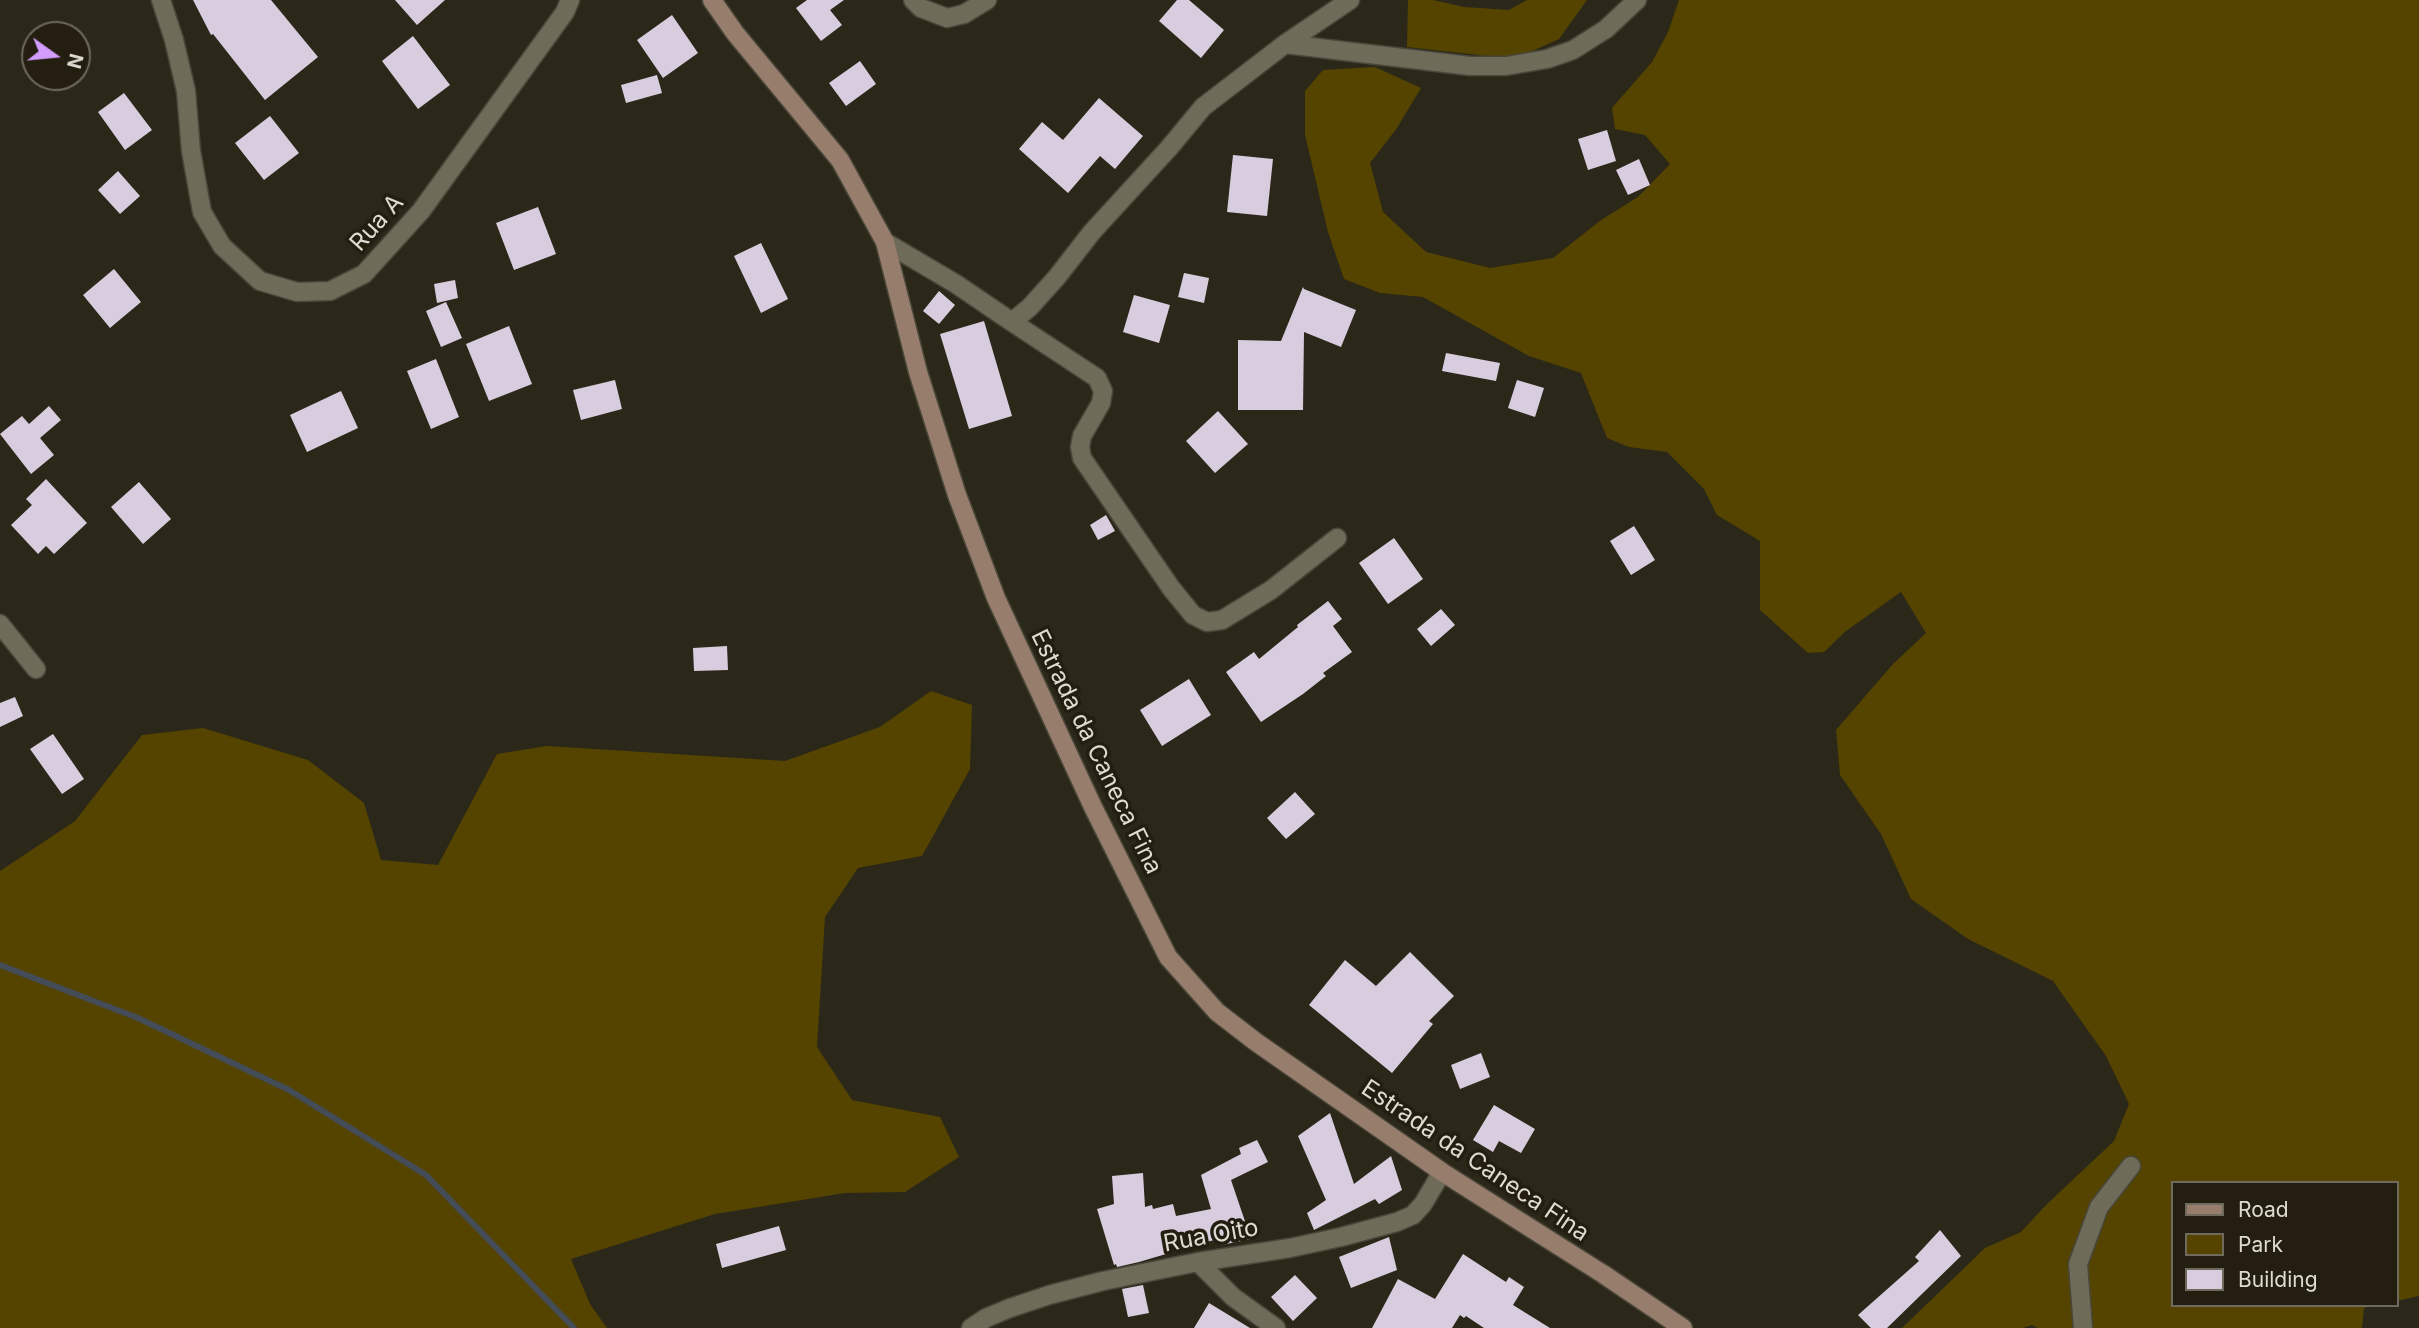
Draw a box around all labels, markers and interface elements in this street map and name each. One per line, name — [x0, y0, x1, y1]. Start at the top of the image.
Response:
north arrow — [21, 21, 91, 91]
text: N — [62, 51, 88, 71]
street label: Rua A — [344, 189, 410, 257]
street label: Estrada da Caneca Fina — [1024, 625, 1168, 879]
street label: Estrada da Caneca Fina — [1356, 1074, 1594, 1248]
legend — [2170, 1181, 2398, 1307]
text: Road — [2238, 1197, 2289, 1222]
street label: Rua Oito — [1161, 1213, 1261, 1259]
text: Park — [2238, 1232, 2283, 1257]
text: Building — [2238, 1267, 2318, 1292]

